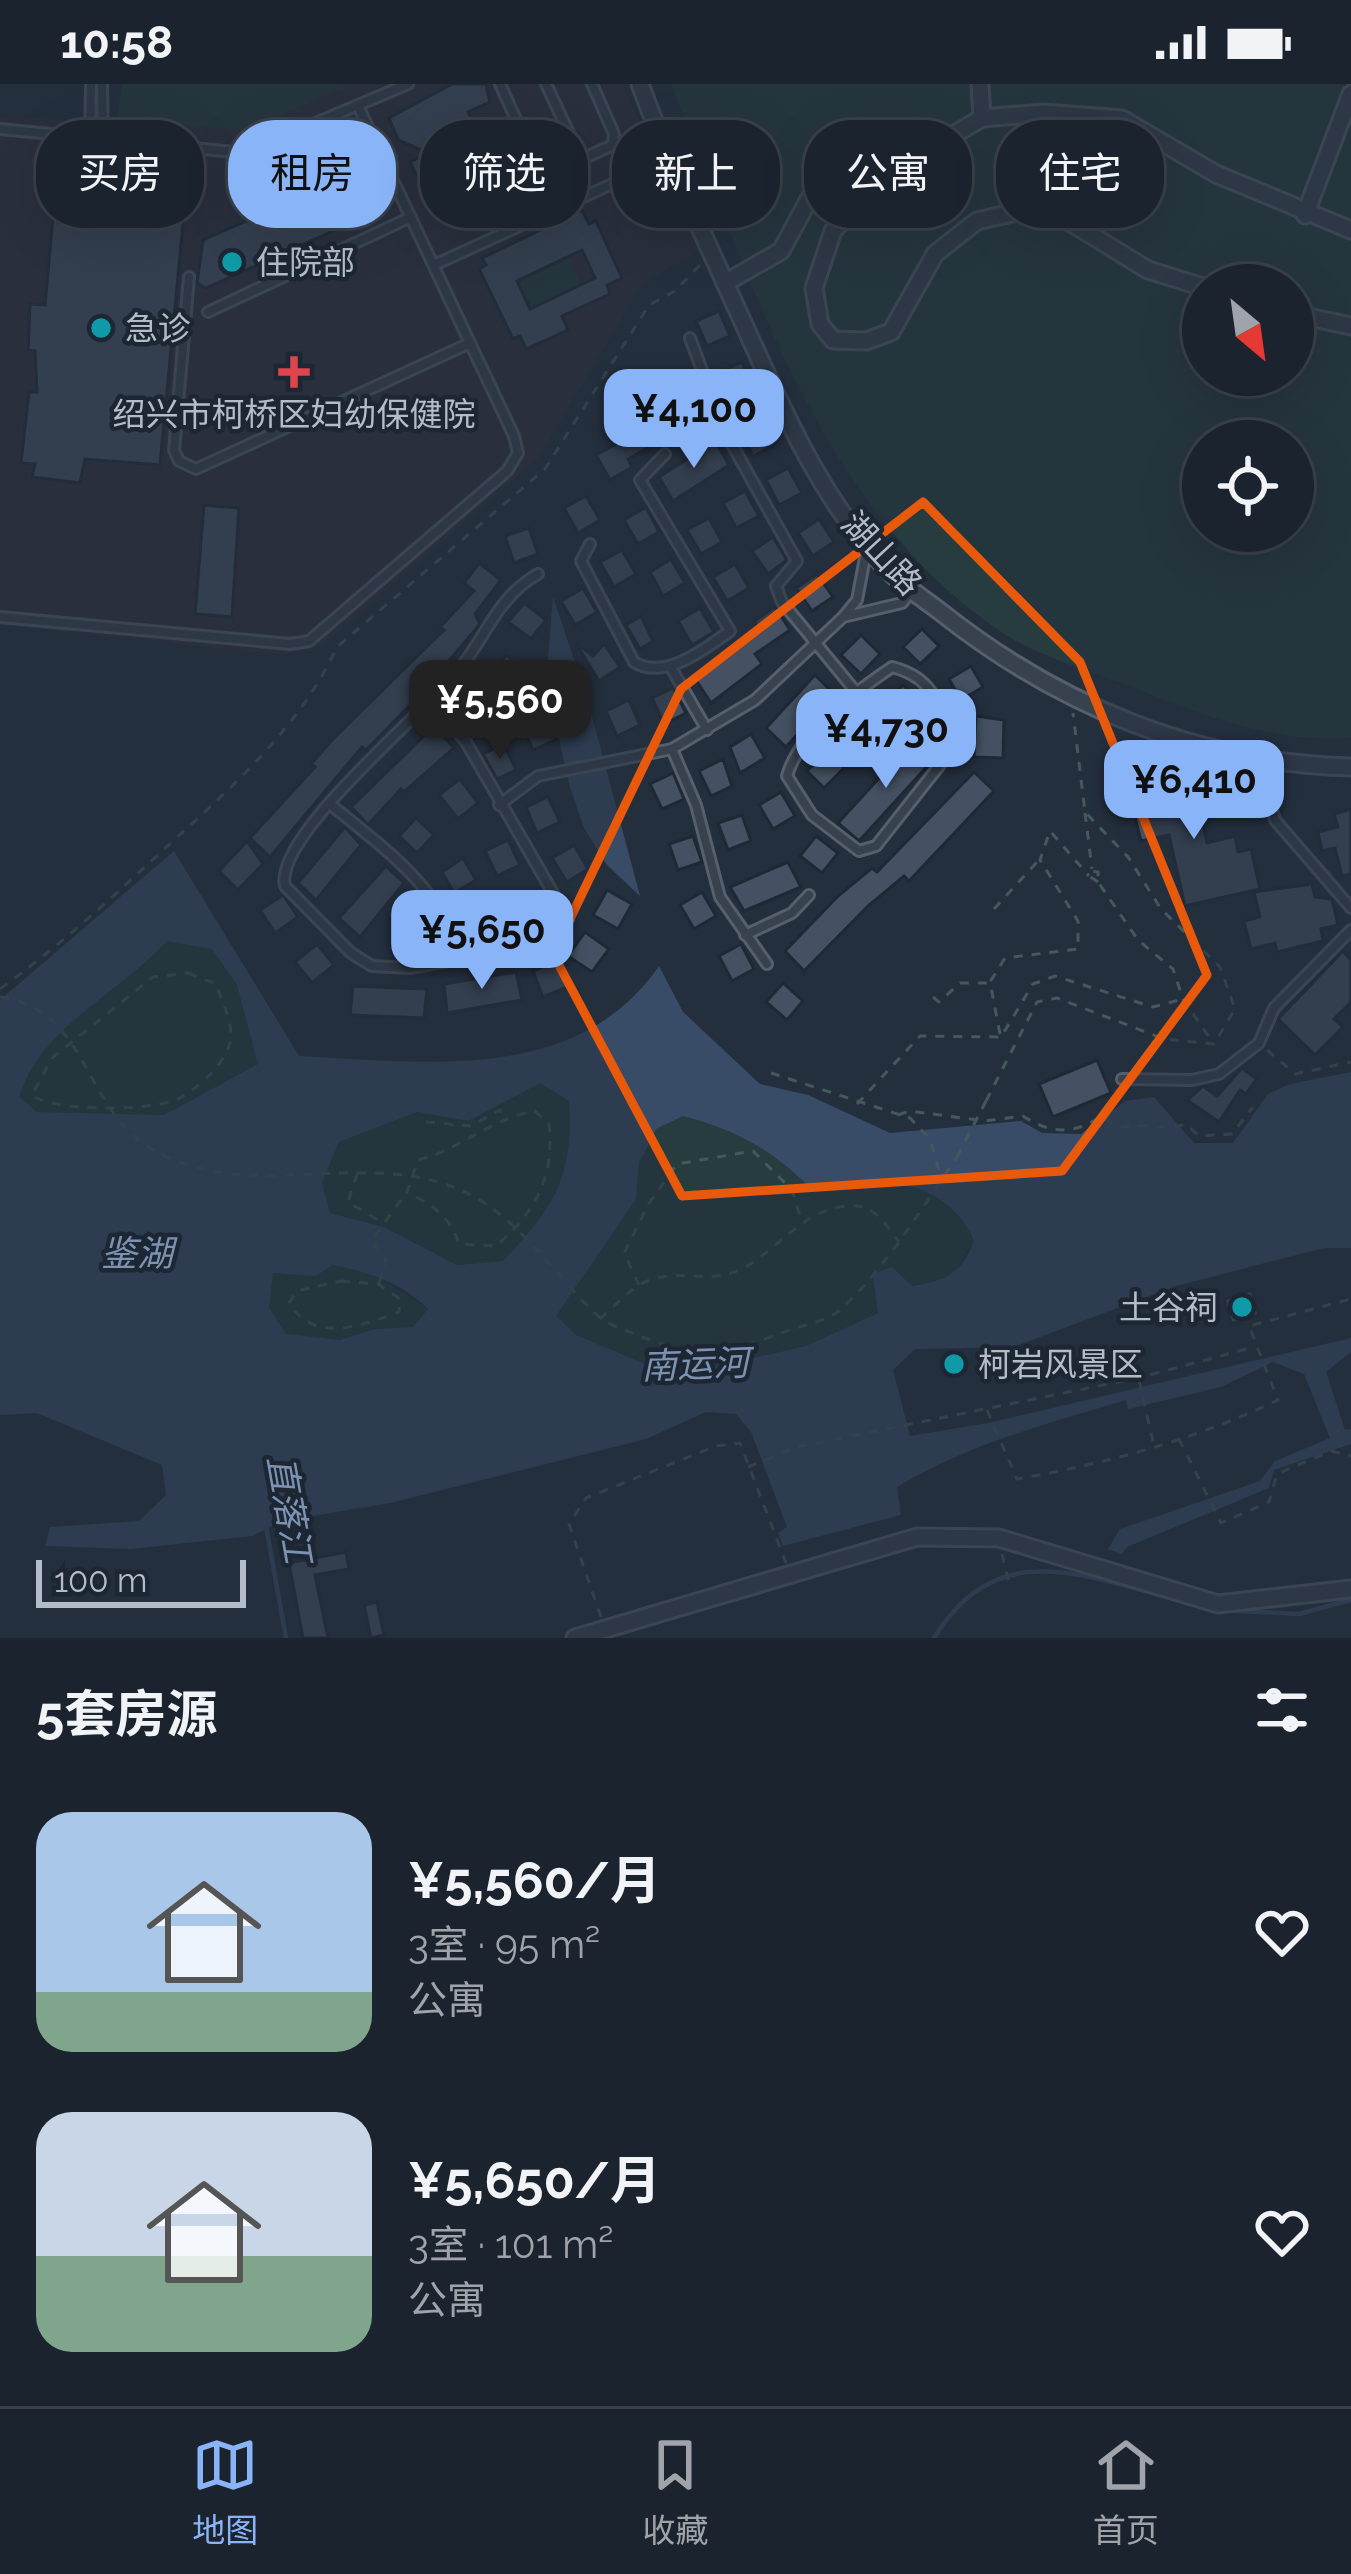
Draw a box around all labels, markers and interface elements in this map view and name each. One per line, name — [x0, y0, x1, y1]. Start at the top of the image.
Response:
text: 10:58 — [60, 16, 173, 69]
chip: 买房 — [36, 120, 204, 228]
chip: 租房 — [228, 120, 396, 228]
chip: 筛选 — [420, 120, 588, 228]
chip: 新上 — [612, 120, 780, 228]
chip: 公寓 — [804, 120, 972, 228]
chip: 住宅 — [996, 120, 1164, 228]
place label: 住院部 — [256, 243, 355, 282]
marker: 住院部 — [219, 249, 245, 275]
north arrow — [1182, 264, 1314, 396]
map controls — [1182, 264, 1314, 552]
place label: 急诊 — [125, 309, 191, 348]
marker: 急诊 — [88, 315, 114, 341]
marker: 绍兴市柯桥区妇幼保健院 — [278, 356, 310, 388]
pin: ¥4,100 — [596, 369, 792, 471]
text: ¥4,100 — [631, 385, 757, 431]
place label: 绍兴市柯桥区妇幼保健院 — [113, 395, 476, 434]
button: locate — [1182, 420, 1314, 552]
street label: 湖山路 — [834, 504, 930, 603]
pin: ¥5,560 — [402, 660, 598, 762]
text: ¥5,560 — [436, 676, 564, 722]
pin: ¥4,730 — [788, 689, 984, 791]
text: ¥4,730 — [823, 705, 949, 751]
pin: ¥6,410 — [1096, 740, 1292, 842]
text: ¥6,410 — [1131, 756, 1257, 802]
pin: ¥5,650 — [384, 890, 580, 992]
text: ¥5,650 — [418, 906, 546, 952]
water label: 鉴湖 — [101, 1232, 178, 1274]
place label: 土谷祠 — [1119, 1288, 1218, 1327]
marker: 土谷祠 — [1229, 1294, 1255, 1320]
water label: 南运河 — [640, 1341, 756, 1387]
place label: 柯岩风景区 — [978, 1345, 1143, 1384]
marker: 柯岩风景区 — [941, 1351, 967, 1377]
water label: 直落江 — [260, 1452, 321, 1570]
scale bar — [36, 1554, 246, 1607]
text: 100 m — [54, 1561, 147, 1600]
icon: filters — [1249, 1677, 1315, 1743]
text: 5套房源 — [36, 1684, 217, 1744]
text: ¥5,560/月 — [408, 1850, 661, 1910]
icon: home — [132, 1860, 276, 2004]
icon: heart — [1249, 1899, 1315, 1965]
text: 3室 · 95 m² — [408, 1921, 600, 1967]
text: 公寓 — [408, 1977, 486, 2023]
text: ¥5,650/月 — [408, 2150, 661, 2210]
icon: home — [132, 2160, 276, 2304]
icon: heart — [1249, 2199, 1315, 2265]
text: 3室 · 101 m² — [408, 2221, 613, 2267]
text: 公寓 — [408, 2277, 486, 2323]
tab: 地图 — [192, 2432, 258, 2552]
tab: 收藏 — [642, 2432, 708, 2552]
tab: 首页 — [1093, 2432, 1159, 2552]

